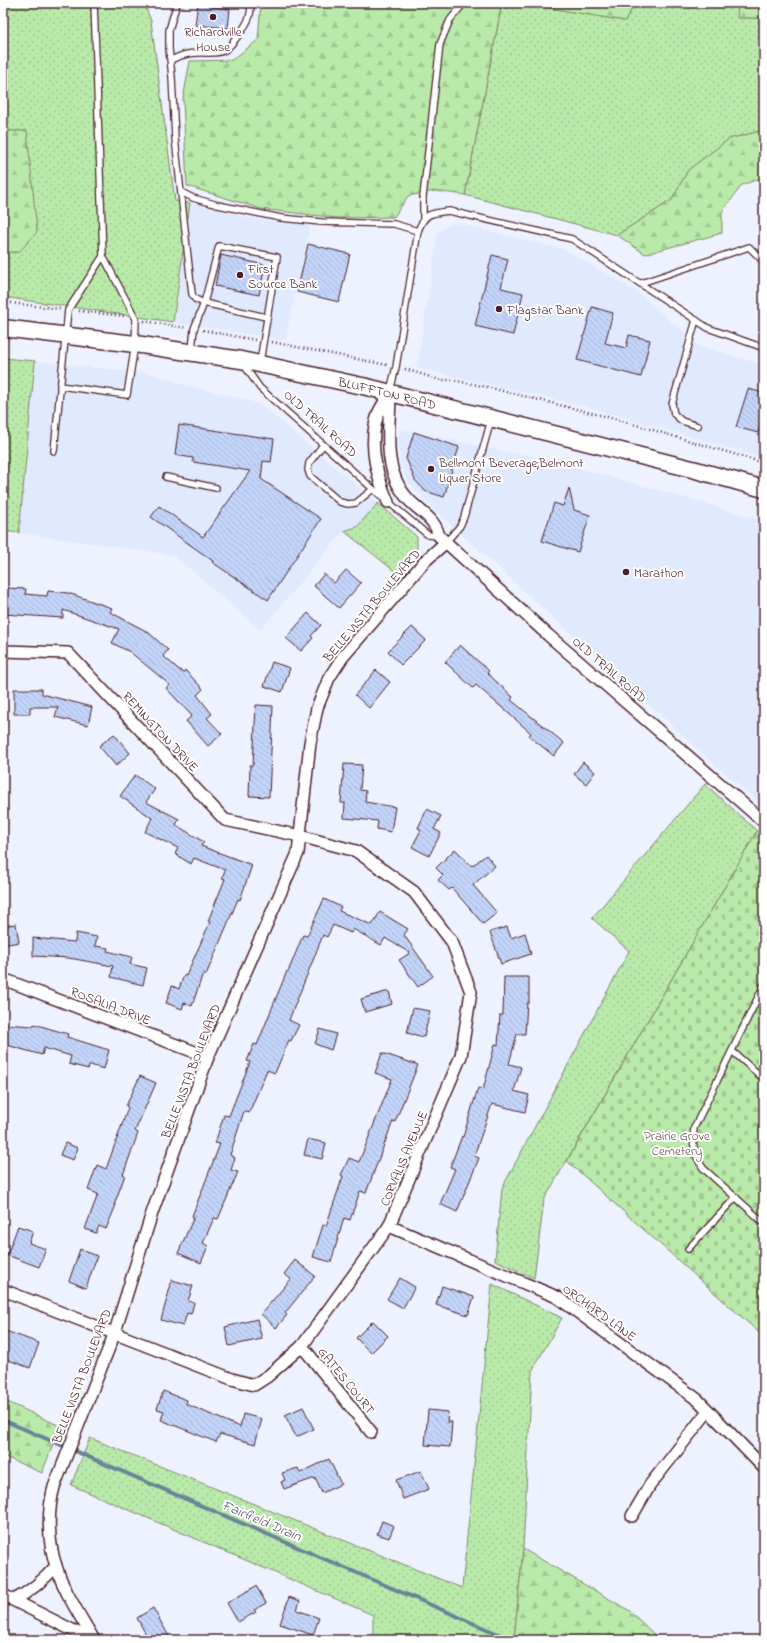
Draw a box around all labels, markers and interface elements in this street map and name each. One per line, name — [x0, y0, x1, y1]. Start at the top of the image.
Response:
marker: Richardville House — [208, 12, 218, 22]
place label: Richardville House — [184, 23, 242, 57]
place label: First Source Bank — [247, 260, 318, 294]
marker: First Source Bank — [235, 270, 245, 280]
place label: Flagstar Bank — [506, 301, 584, 321]
marker: Flagstar Bank — [494, 304, 504, 314]
street label: BLUFFTON ROAD — [335, 373, 438, 415]
street label: OLD TRAIL ROAD — [279, 386, 361, 462]
place label: Bellmont Beverage;Belmont Liquer Store — [438, 454, 584, 488]
marker: Bellmont Beverage;Belmont Liquer Store — [426, 464, 436, 474]
street label: BELLE VISTA BOULEVARD — [318, 545, 425, 667]
place label: Marathon — [634, 564, 684, 583]
marker: Marathon — [621, 567, 631, 577]
street label: OLD TRAIL ROAD — [568, 632, 650, 708]
street label: REMINGTON DRIVE — [118, 688, 202, 777]
street label: ROSALIA DRIVE — [68, 982, 153, 1030]
street label: BELLE VISTA BOULEVARD — [157, 1002, 226, 1142]
street label: CORVALIS AVENUE — [376, 1108, 433, 1209]
park label: Prairie Grove Cemetery — [644, 1127, 710, 1162]
street label: ORCHARD LANE — [558, 1280, 640, 1347]
street label: BELLE VISTA BOULEVARD — [48, 1307, 117, 1447]
street label: GATES COURT — [313, 1343, 379, 1419]
water label: Fairfield Drain — [219, 1495, 305, 1548]

